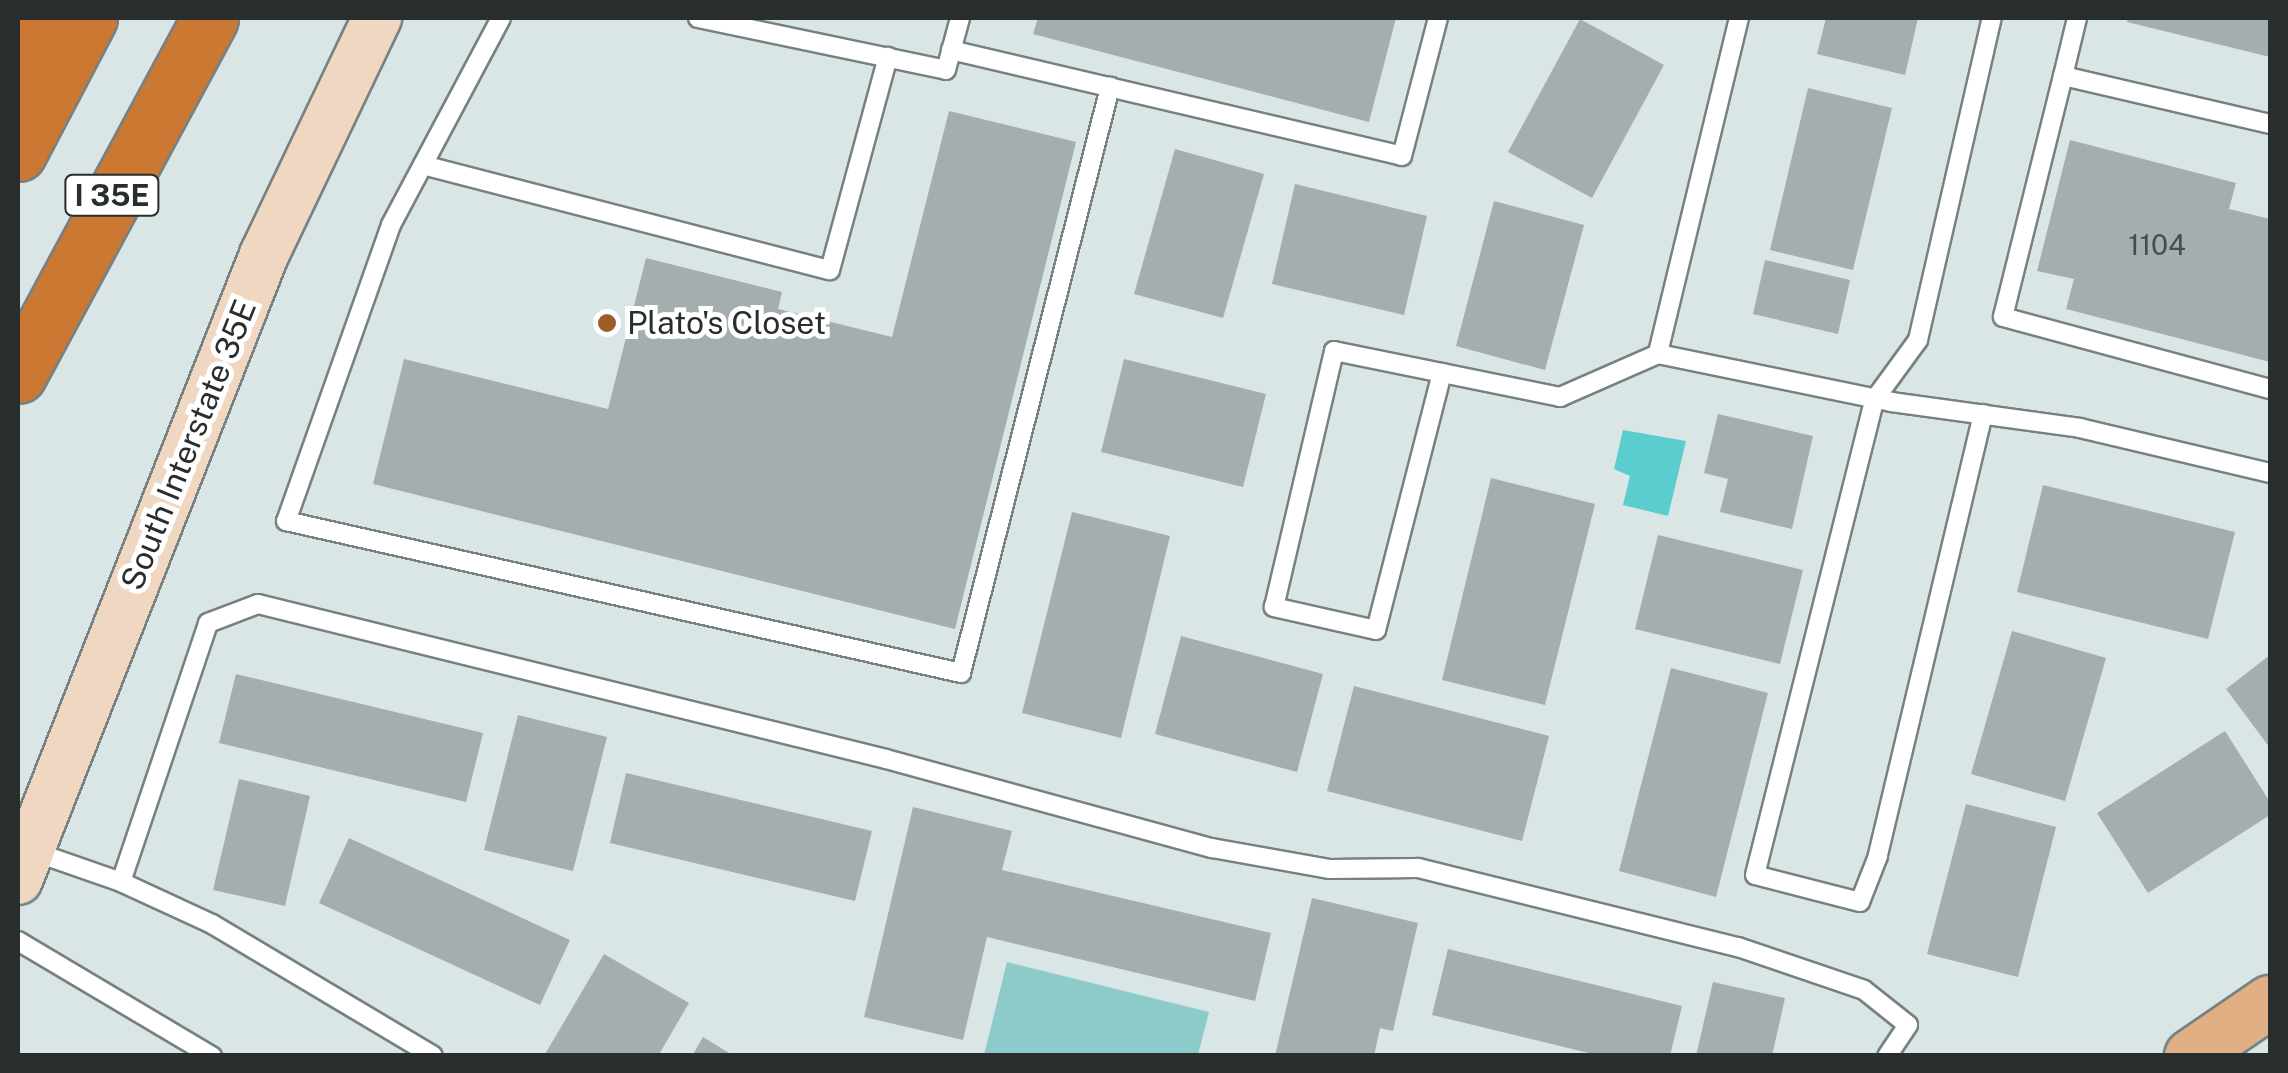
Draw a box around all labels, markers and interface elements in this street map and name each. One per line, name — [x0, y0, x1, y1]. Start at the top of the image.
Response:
road number: I 35E — [62, 170, 162, 220]
house number: 1104 — [2128, 228, 2186, 262]
street label: South Interstate 35E — [113, 294, 265, 596]
place label: Plato's Closet — [627, 304, 826, 342]
marker: Plato's Closet — [596, 312, 618, 334]

